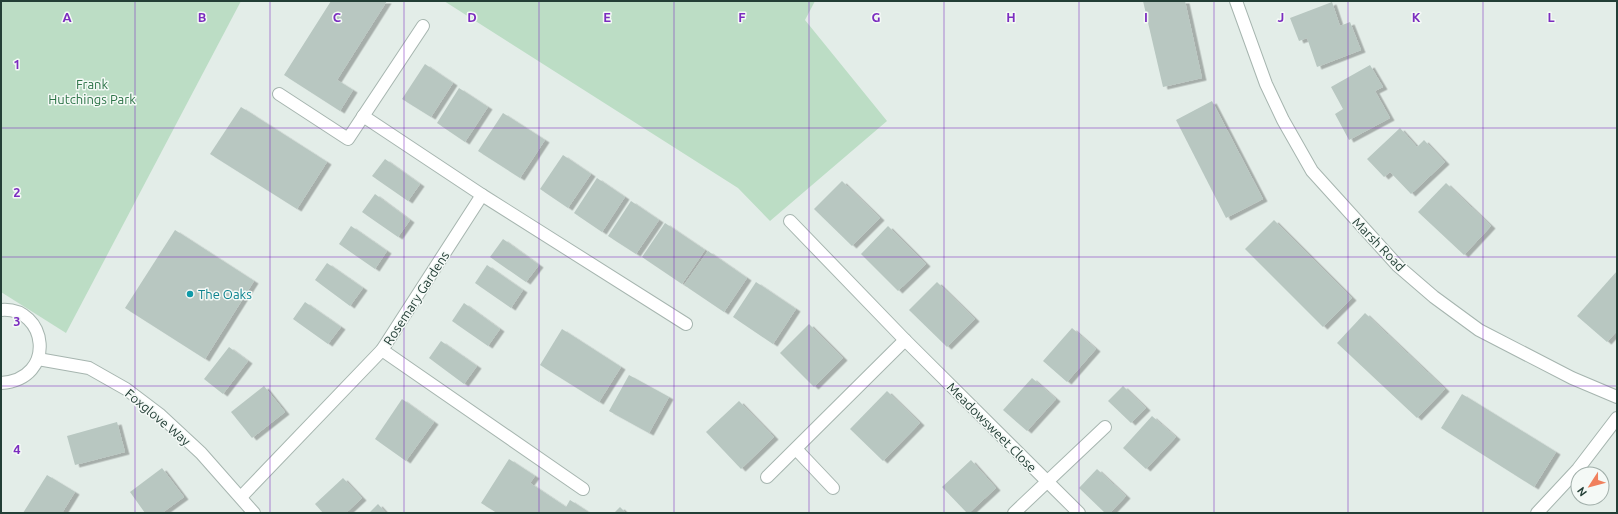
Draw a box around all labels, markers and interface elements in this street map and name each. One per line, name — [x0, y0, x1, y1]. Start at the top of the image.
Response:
text: A — [62, 10, 72, 24]
text: B — [198, 10, 207, 24]
text: C — [333, 10, 342, 24]
text: D — [467, 10, 477, 24]
text: E — [603, 10, 611, 24]
text: F — [738, 10, 746, 24]
text: G — [872, 10, 881, 24]
text: H — [1006, 10, 1016, 24]
text: I — [1144, 10, 1148, 24]
text: J — [1278, 10, 1284, 24]
text: K — [1412, 10, 1421, 24]
text: L — [1547, 10, 1555, 24]
text: 1 — [13, 57, 21, 71]
park label: Frank Hutchings Park — [48, 77, 136, 106]
text: 2 — [13, 185, 21, 199]
street label: Marsh Road — [1350, 214, 1408, 274]
street label: Rosemary Gardens — [380, 248, 452, 347]
place label: The Oaks — [198, 287, 252, 301]
marker: The Oaks — [185, 289, 195, 299]
text: 3 — [13, 314, 21, 328]
street label: Meadowsweet Close — [944, 379, 1040, 475]
street label: Foxglove Way — [123, 386, 193, 448]
text: 4 — [13, 442, 21, 456]
north arrow — [1570, 466, 1610, 506]
text: N — [1575, 485, 1589, 499]

